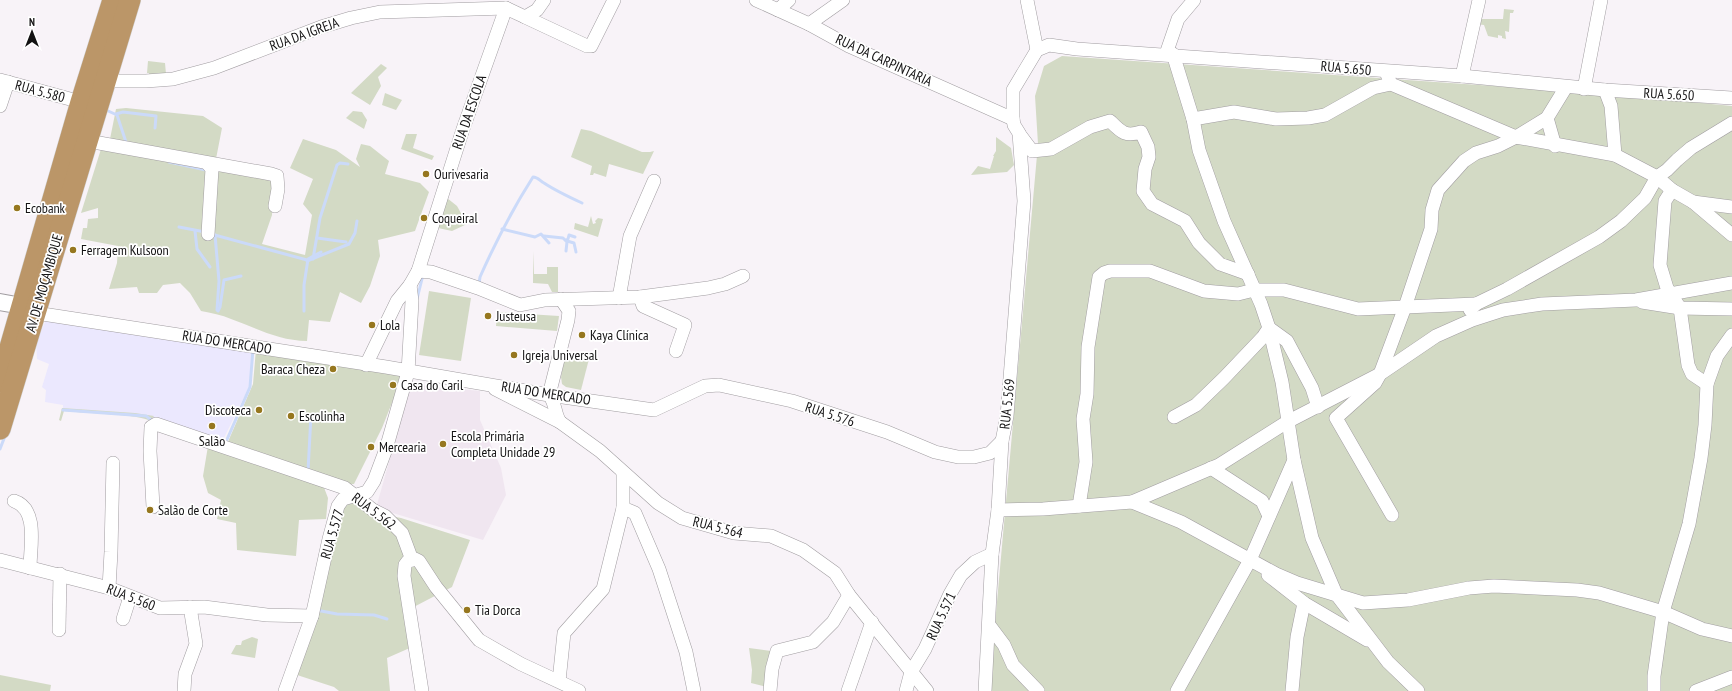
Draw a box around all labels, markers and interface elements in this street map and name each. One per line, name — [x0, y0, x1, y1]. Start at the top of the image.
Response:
north arrow — [12, 12, 52, 52]
street label: RUA DA IGREJA — [267, 13, 341, 55]
text: N — [29, 15, 35, 29]
street label: RUA DA CARPINTARIA — [833, 30, 936, 90]
street label: RUA 5.650 — [1320, 57, 1372, 79]
street label: RUA DA ESCOLA — [448, 72, 490, 152]
street label: RUA 5.580 — [13, 76, 67, 106]
street label: RUA 5.650 — [1643, 84, 1695, 104]
place label: Ourivesaria — [434, 165, 489, 183]
marker: Ourivesaria — [421, 169, 431, 179]
place label: Ecobank — [25, 199, 66, 217]
marker: Ecobank — [12, 203, 22, 213]
place label: Coqueiral — [432, 209, 478, 227]
marker: Coqueiral — [419, 213, 429, 223]
street label: AV. DE MOÇAMBIQUE — [21, 232, 67, 334]
place label: Ferragem Kulsoon — [81, 241, 169, 259]
marker: Ferragem Kulsoon — [68, 245, 78, 255]
place label: Justeusa — [495, 307, 536, 325]
marker: Justeusa — [483, 311, 493, 321]
place label: Lola — [380, 316, 400, 334]
marker: Lola — [367, 320, 377, 330]
street label: RUA DO MERCADO — [181, 326, 273, 358]
place label: Kaya Clínica — [590, 326, 649, 344]
marker: Kaya Clínica — [577, 330, 587, 340]
place label: Igreja Universal — [522, 346, 598, 364]
marker: Igreja Universal — [509, 350, 519, 360]
place label: Baraca Cheza — [261, 360, 325, 378]
marker: Baraca Cheza — [328, 364, 338, 374]
place label: Casa do Caril — [401, 376, 464, 394]
street label: RUA DO MERCADO — [500, 377, 592, 409]
street label: RUA 5.569 — [995, 378, 1019, 430]
marker: Casa do Caril — [388, 380, 398, 390]
street label: RUA 5.576 — [803, 398, 857, 430]
place label: Discoteca — [205, 401, 251, 419]
marker: Discoteca — [254, 405, 264, 415]
place label: Escolinha — [299, 407, 345, 425]
marker: Escolinha — [286, 411, 296, 421]
marker: Salão — [207, 421, 217, 431]
place label: Escola Primária Completa Unidade 29 — [451, 427, 555, 461]
place label: Salão — [199, 432, 225, 450]
place label: Mercearia — [379, 438, 426, 456]
marker: Escola Primária Completa Unidade 29 — [438, 439, 448, 449]
marker: Mercearia — [366, 442, 376, 452]
street label: RUA 5.562 — [348, 489, 400, 533]
place label: Salão de Corte — [158, 501, 228, 519]
marker: Salão de Corte — [145, 505, 155, 515]
street label: RUA 5.577 — [316, 507, 348, 561]
street label: RUA 5.564 — [691, 512, 746, 542]
street label: RUA 5.560 — [104, 579, 158, 615]
street label: RUA 5.571 — [922, 589, 960, 643]
place label: Tia Dorca — [475, 601, 521, 619]
marker: Tia Dorca — [462, 605, 472, 615]

